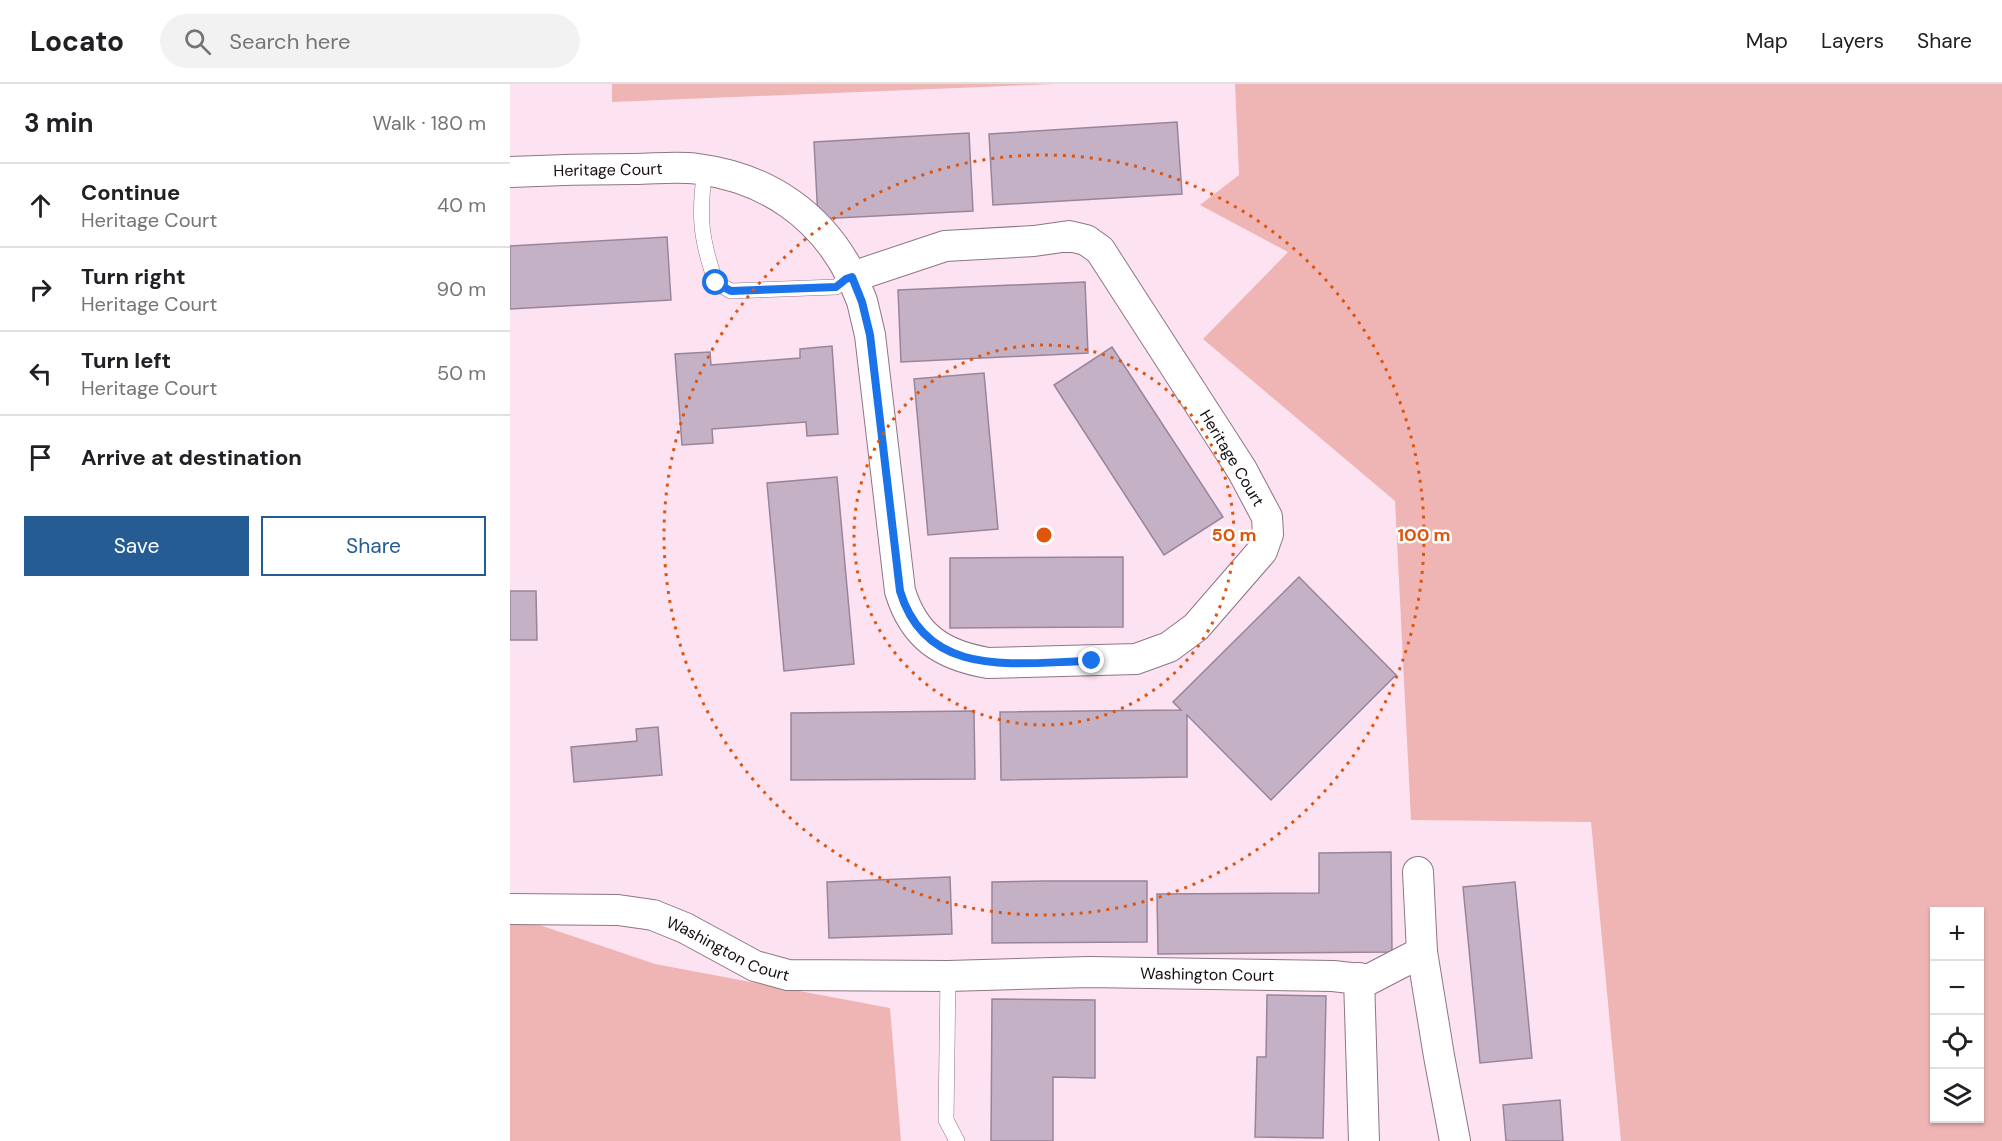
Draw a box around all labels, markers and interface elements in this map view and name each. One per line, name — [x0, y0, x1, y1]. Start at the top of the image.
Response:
search box — [160, 14, 580, 68]
text: Locato — [30, 23, 124, 60]
icon: search — [181, 25, 214, 58]
text: Search here — [229, 27, 351, 56]
text: Map — [1746, 27, 1788, 55]
text: Layers — [1821, 27, 1884, 55]
text: Share — [1917, 27, 1972, 55]
text: 3 min — [24, 106, 93, 140]
text: Walk · 180 m — [372, 110, 486, 136]
street label: Heritage Court — [553, 158, 663, 181]
text: Continue — [81, 178, 180, 207]
icon: ahead — [24, 189, 57, 222]
text: 40 m — [437, 192, 486, 218]
text: Heritage Court — [81, 207, 217, 233]
text: Turn right — [81, 262, 186, 291]
route start — [702, 269, 728, 295]
icon: right — [24, 273, 57, 306]
text: 90 m — [437, 276, 486, 302]
text: Heritage Court — [81, 291, 217, 317]
text: Turn left — [81, 346, 171, 375]
icon: left — [24, 357, 57, 390]
text: 50 m — [437, 360, 486, 386]
text: Heritage Court — [81, 375, 217, 401]
street label: Heritage Court — [1195, 406, 1269, 510]
icon: arrive — [24, 441, 57, 474]
text: Arrive at destination — [81, 443, 302, 472]
button: Save — [24, 516, 249, 576]
button: Share — [261, 516, 486, 576]
text: 50 m — [1211, 523, 1257, 547]
text: 100 m — [1397, 523, 1451, 547]
centre of rings — [1034, 525, 1054, 545]
route end — [1078, 647, 1104, 673]
map controls — [1930, 907, 1984, 1123]
button: + — [1930, 907, 1984, 961]
street label: Washington Court — [664, 911, 792, 985]
button: − — [1930, 961, 1984, 1015]
street label: Washington Court — [1140, 962, 1274, 986]
button: locate — [1930, 1015, 1984, 1069]
button: layers — [1930, 1069, 1984, 1123]

